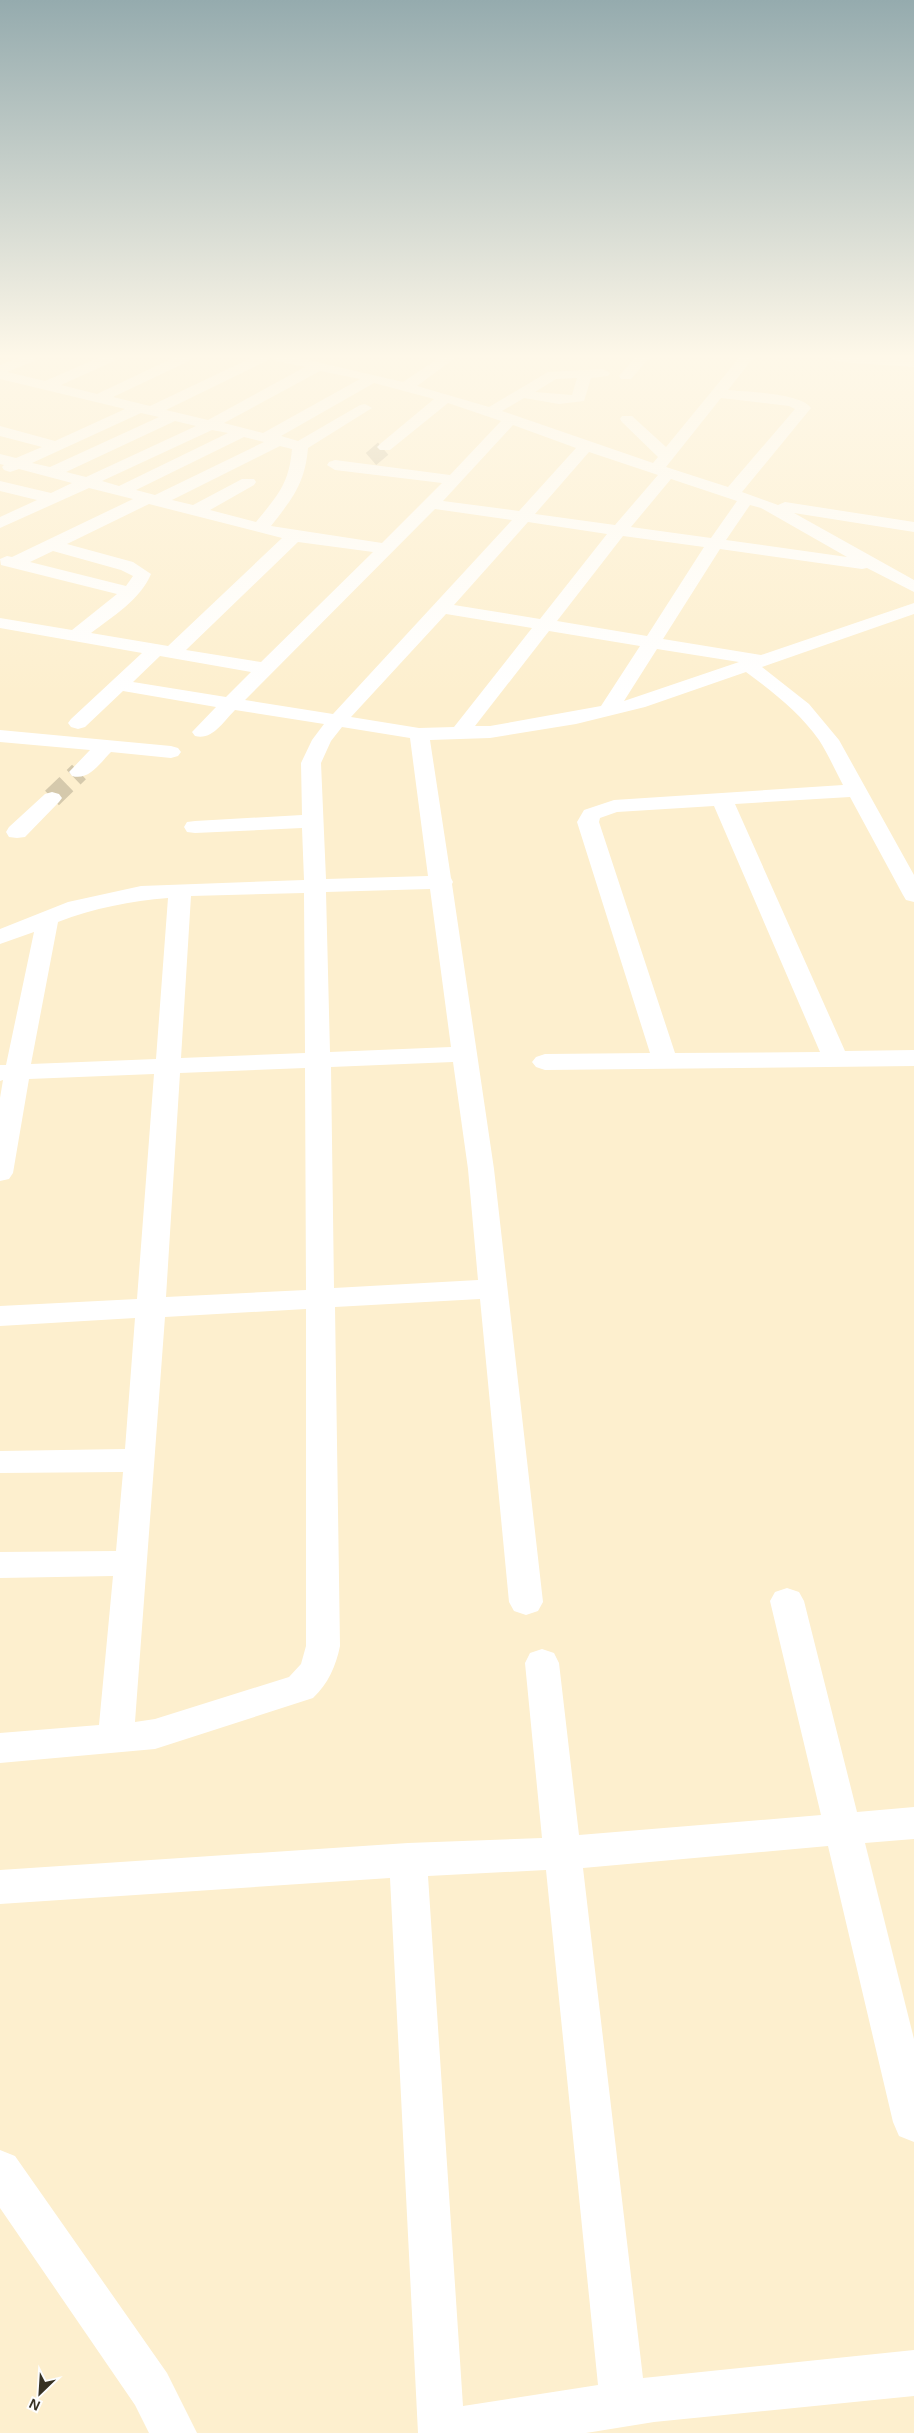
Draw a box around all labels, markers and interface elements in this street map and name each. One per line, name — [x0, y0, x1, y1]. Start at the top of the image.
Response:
north arrow — [15, 2368, 65, 2418]
text: N — [27, 2395, 42, 2414]

